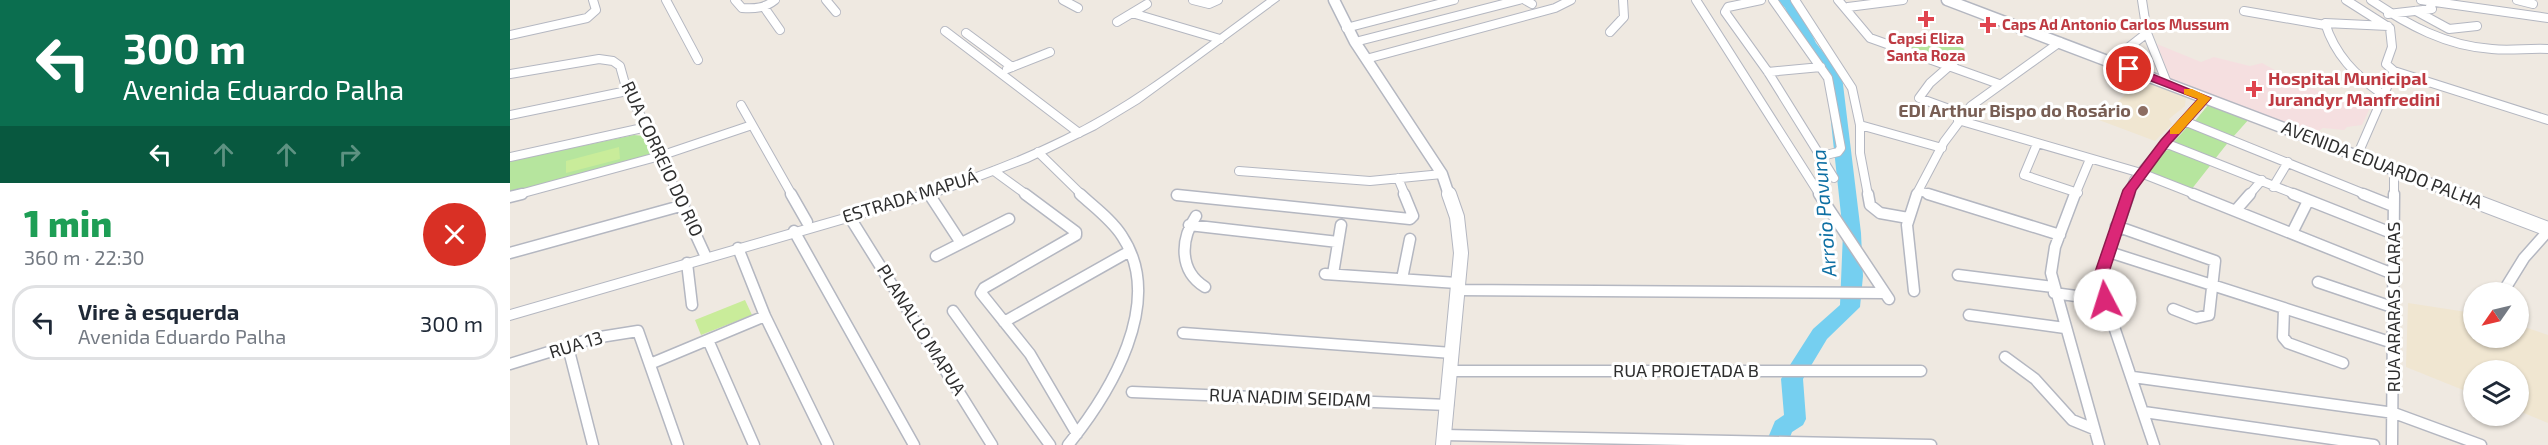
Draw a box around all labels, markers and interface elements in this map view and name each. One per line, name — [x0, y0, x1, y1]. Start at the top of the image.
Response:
marker: Capsi Eliza Santa Roza — [1917, 10, 1935, 28]
place label: Caps Ad Antonio Carlos Mussum — [2002, 15, 2229, 33]
marker: Caps Ad Antonio Carlos Mussum — [1979, 16, 1997, 34]
text: 300 m — [123, 22, 246, 72]
icon: left — [24, 24, 102, 102]
place label: Capsi Eliza Santa Roza — [1886, 29, 1966, 64]
pin — [2103, 43, 2154, 94]
icon: arrive — [2112, 52, 2145, 85]
place label: Hospital Municipal Jurandyr Manfredini — [2268, 67, 2440, 110]
text: Avenida Eduardo Palha — [123, 73, 404, 105]
street label: RUA CORREIO DO RIO — [617, 77, 709, 240]
marker: Hospital Municipal Jurandyr Manfredini — [2245, 80, 2263, 98]
place label: EDI Arthur Bispo do Rosário — [1898, 99, 2131, 121]
marker: EDI Arthur Bispo do Rosário — [2136, 104, 2150, 118]
street label: AVENIDA EDUARDO PALHA — [2279, 116, 2487, 213]
icon: left — [144, 138, 177, 171]
icon: ahead — [207, 138, 240, 171]
icon: ahead — [270, 138, 303, 171]
icon: right — [333, 138, 366, 171]
water label: Arroio Pavuna — [1805, 148, 1841, 279]
street label: ESTRADA MAPUÁ — [839, 165, 981, 227]
text: 1 min — [24, 201, 112, 244]
button: close — [423, 203, 486, 266]
street label: RUA ARARAS CLARAS — [2382, 222, 2404, 392]
text: 360 m · 22:30 — [24, 245, 145, 269]
street label: PLANALLO MAPUA — [873, 260, 971, 400]
position arrow — [2073, 268, 2137, 332]
north arrow — [2463, 282, 2529, 348]
map controls — [2463, 282, 2529, 426]
text: Vire à esquerda — [78, 298, 239, 324]
icon: left — [27, 306, 60, 339]
text: 300 m — [420, 310, 483, 336]
text: Avenida Eduardo Palha — [78, 324, 286, 348]
street label: RUA 13 — [546, 325, 605, 363]
street label: RUA PROJETADA B — [1613, 359, 1759, 381]
button: layers — [2463, 360, 2529, 426]
street label: RUA NADIM SEIDAM — [1209, 383, 1371, 411]

